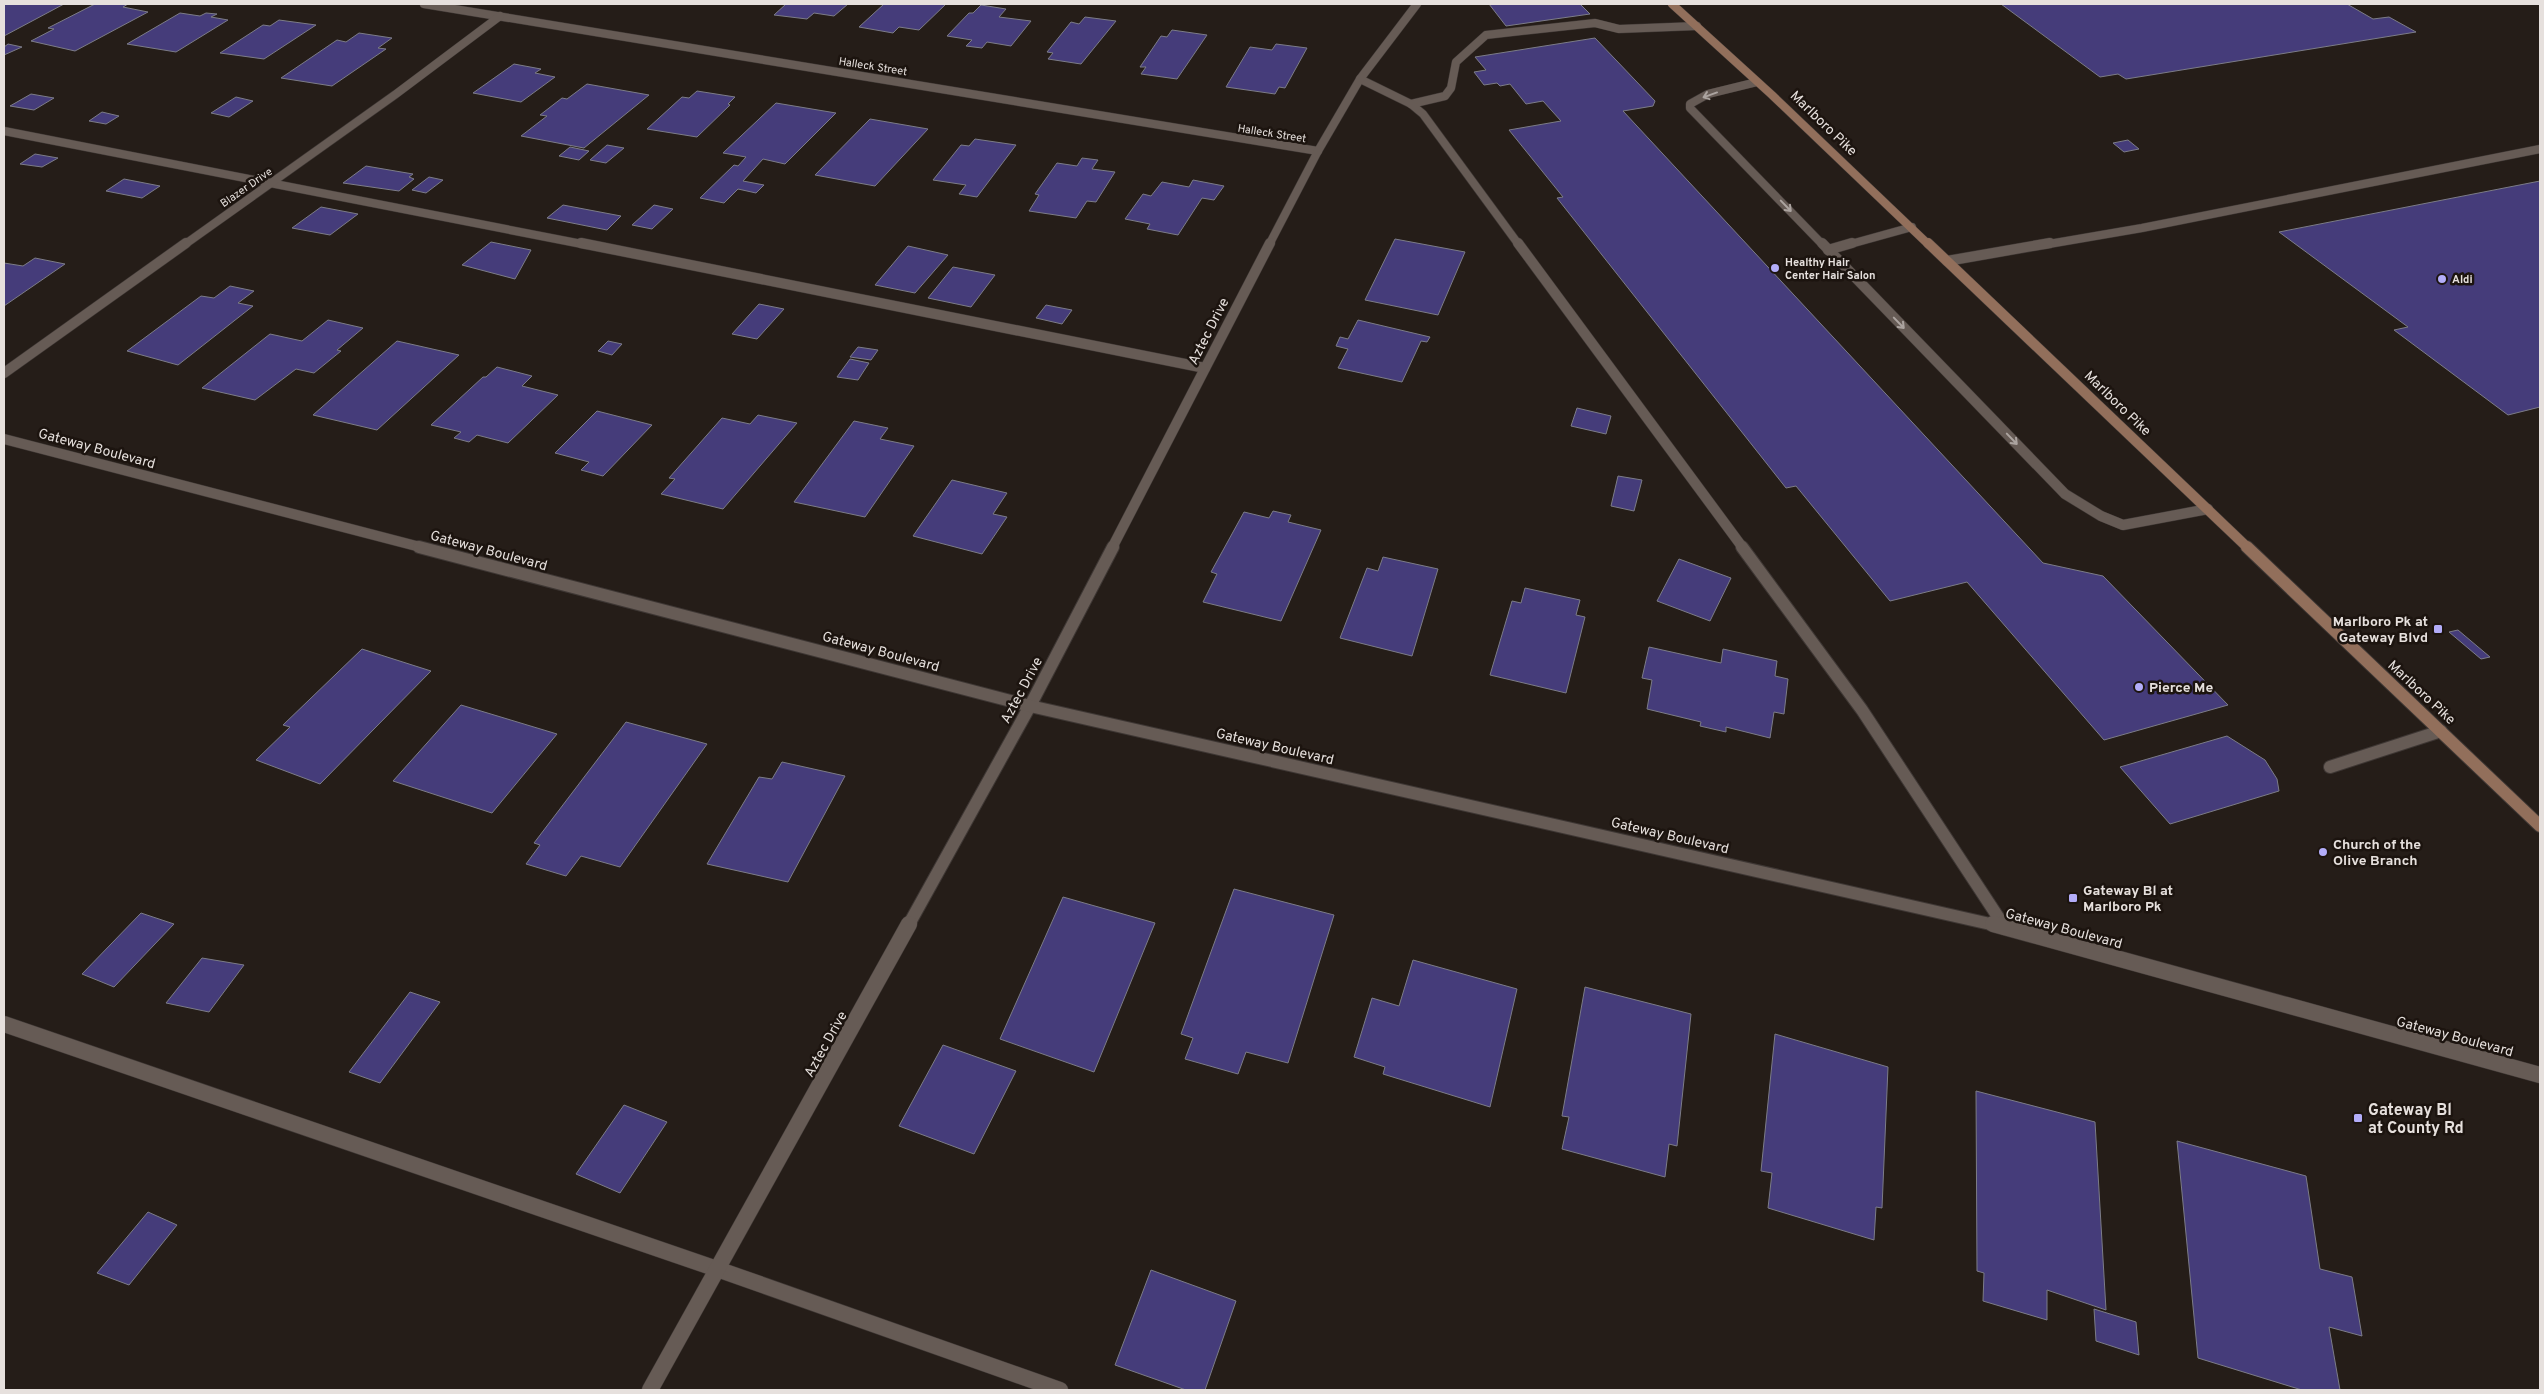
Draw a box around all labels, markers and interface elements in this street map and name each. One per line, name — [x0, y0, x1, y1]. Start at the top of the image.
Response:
street label: Halleck Street — [838, 55, 908, 79]
street label: Marlboro Pike — [1786, 88, 1860, 160]
one-way arrow — [1703, 91, 1718, 100]
street label: Halleck Street — [1237, 122, 1307, 146]
street label: Blazer Drive — [218, 165, 275, 211]
one-way arrow — [1779, 200, 1792, 212]
place label: Healthy Hair Center Hair Salon — [1785, 256, 1876, 283]
marker: Healthy Hair Center Hair Salon — [1769, 262, 1781, 274]
marker: Aldi — [2436, 273, 2448, 285]
place label: Aldi — [2452, 273, 2473, 287]
street label: Aztec Drive — [1185, 295, 1233, 368]
one-way arrow — [1893, 316, 1905, 329]
street label: Marlboro Pike — [2080, 368, 2154, 440]
street label: Gateway Boulevard — [36, 426, 157, 473]
one-way arrow — [2006, 433, 2018, 446]
street label: Gateway Boulevard — [428, 528, 549, 575]
place label: Marlboro Pk at Gateway Blvd — [2333, 614, 2428, 647]
marker: Marlboro Pk at Gateway Blvd — [2432, 623, 2444, 635]
street label: Gateway Boulevard — [820, 629, 941, 676]
street label: Aztec Drive — [998, 654, 1047, 727]
street label: Marlboro Pike — [2384, 657, 2458, 729]
place label: Pierce Me — [2149, 680, 2213, 697]
marker: Pierce Me — [2133, 681, 2145, 693]
street label: Gateway Boulevard — [1214, 726, 1335, 769]
street label: Gateway Boulevard — [1609, 815, 1730, 858]
place label: Church of the Olive Branch — [2333, 837, 2421, 870]
marker: Church of the Olive Branch — [2317, 846, 2329, 858]
place label: Gateway Bl at Marlboro Pk — [2083, 883, 2173, 916]
marker: Gateway Bl at Marlboro Pk — [2067, 892, 2079, 904]
street label: Gateway Boulevard — [2003, 906, 2124, 953]
street label: Aztec Drive — [801, 1009, 851, 1081]
street label: Gateway Boulevard — [2394, 1014, 2515, 1061]
place label: Gateway Bl at County Rd — [2368, 1101, 2464, 1139]
marker: Gateway Bl at County Rd — [2352, 1112, 2364, 1124]

